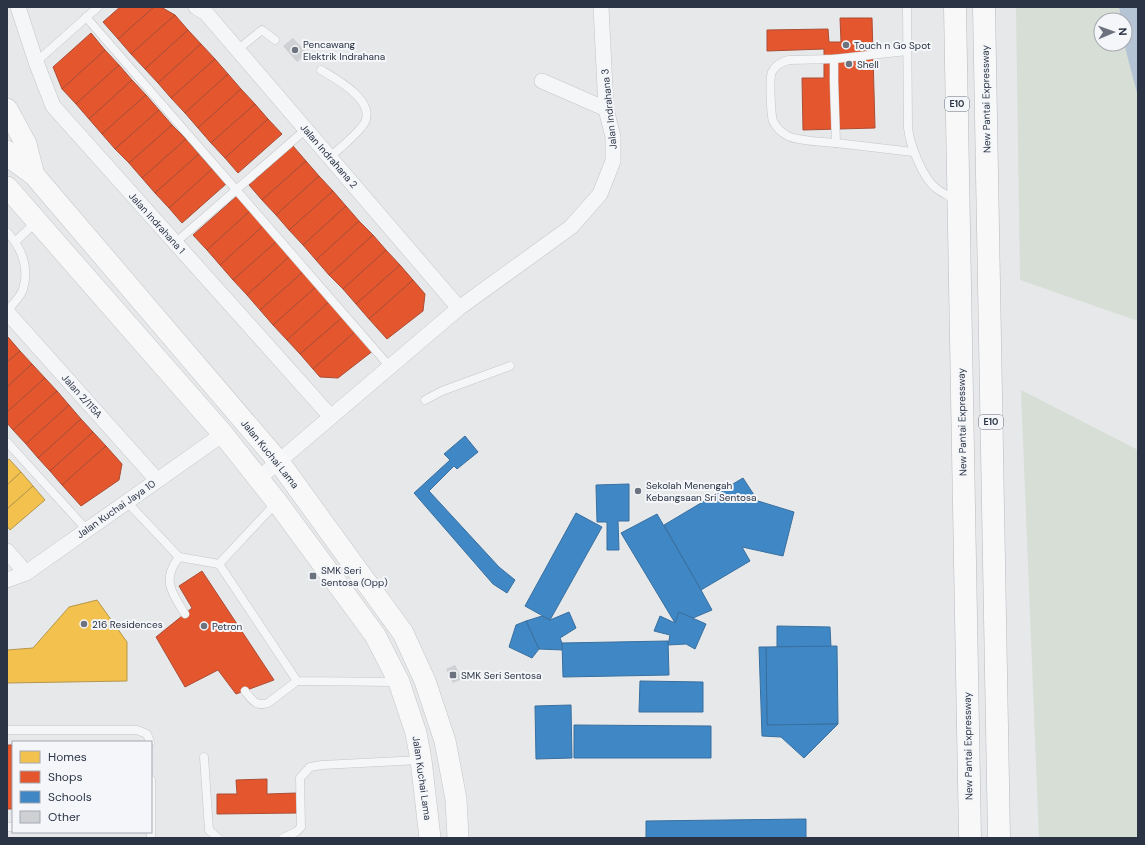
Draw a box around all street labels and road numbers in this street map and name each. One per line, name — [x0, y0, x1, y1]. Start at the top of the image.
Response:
street label: New Pantai Expressway — [979, 44, 993, 153]
street label: Jalan Indrahana 3 — [598, 68, 620, 150]
road number: E10 — [945, 97, 969, 111]
street label: Jalan Indrahana 2 — [298, 121, 361, 191]
street label: Jalan Indrahana 1 — [126, 190, 188, 256]
street label: New Pantai Expressway — [955, 367, 969, 476]
street label: Jalan 2/115A — [59, 371, 105, 421]
road number: E10 — [979, 415, 1003, 429]
street label: Jalan Kuchai Lama — [238, 417, 302, 491]
street label: Jalan Kuchai Jaya 10 — [74, 477, 158, 541]
street label: New Pantai Expressway — [961, 691, 975, 800]
street label: Jalan Kuchai Lama — [410, 735, 434, 821]

